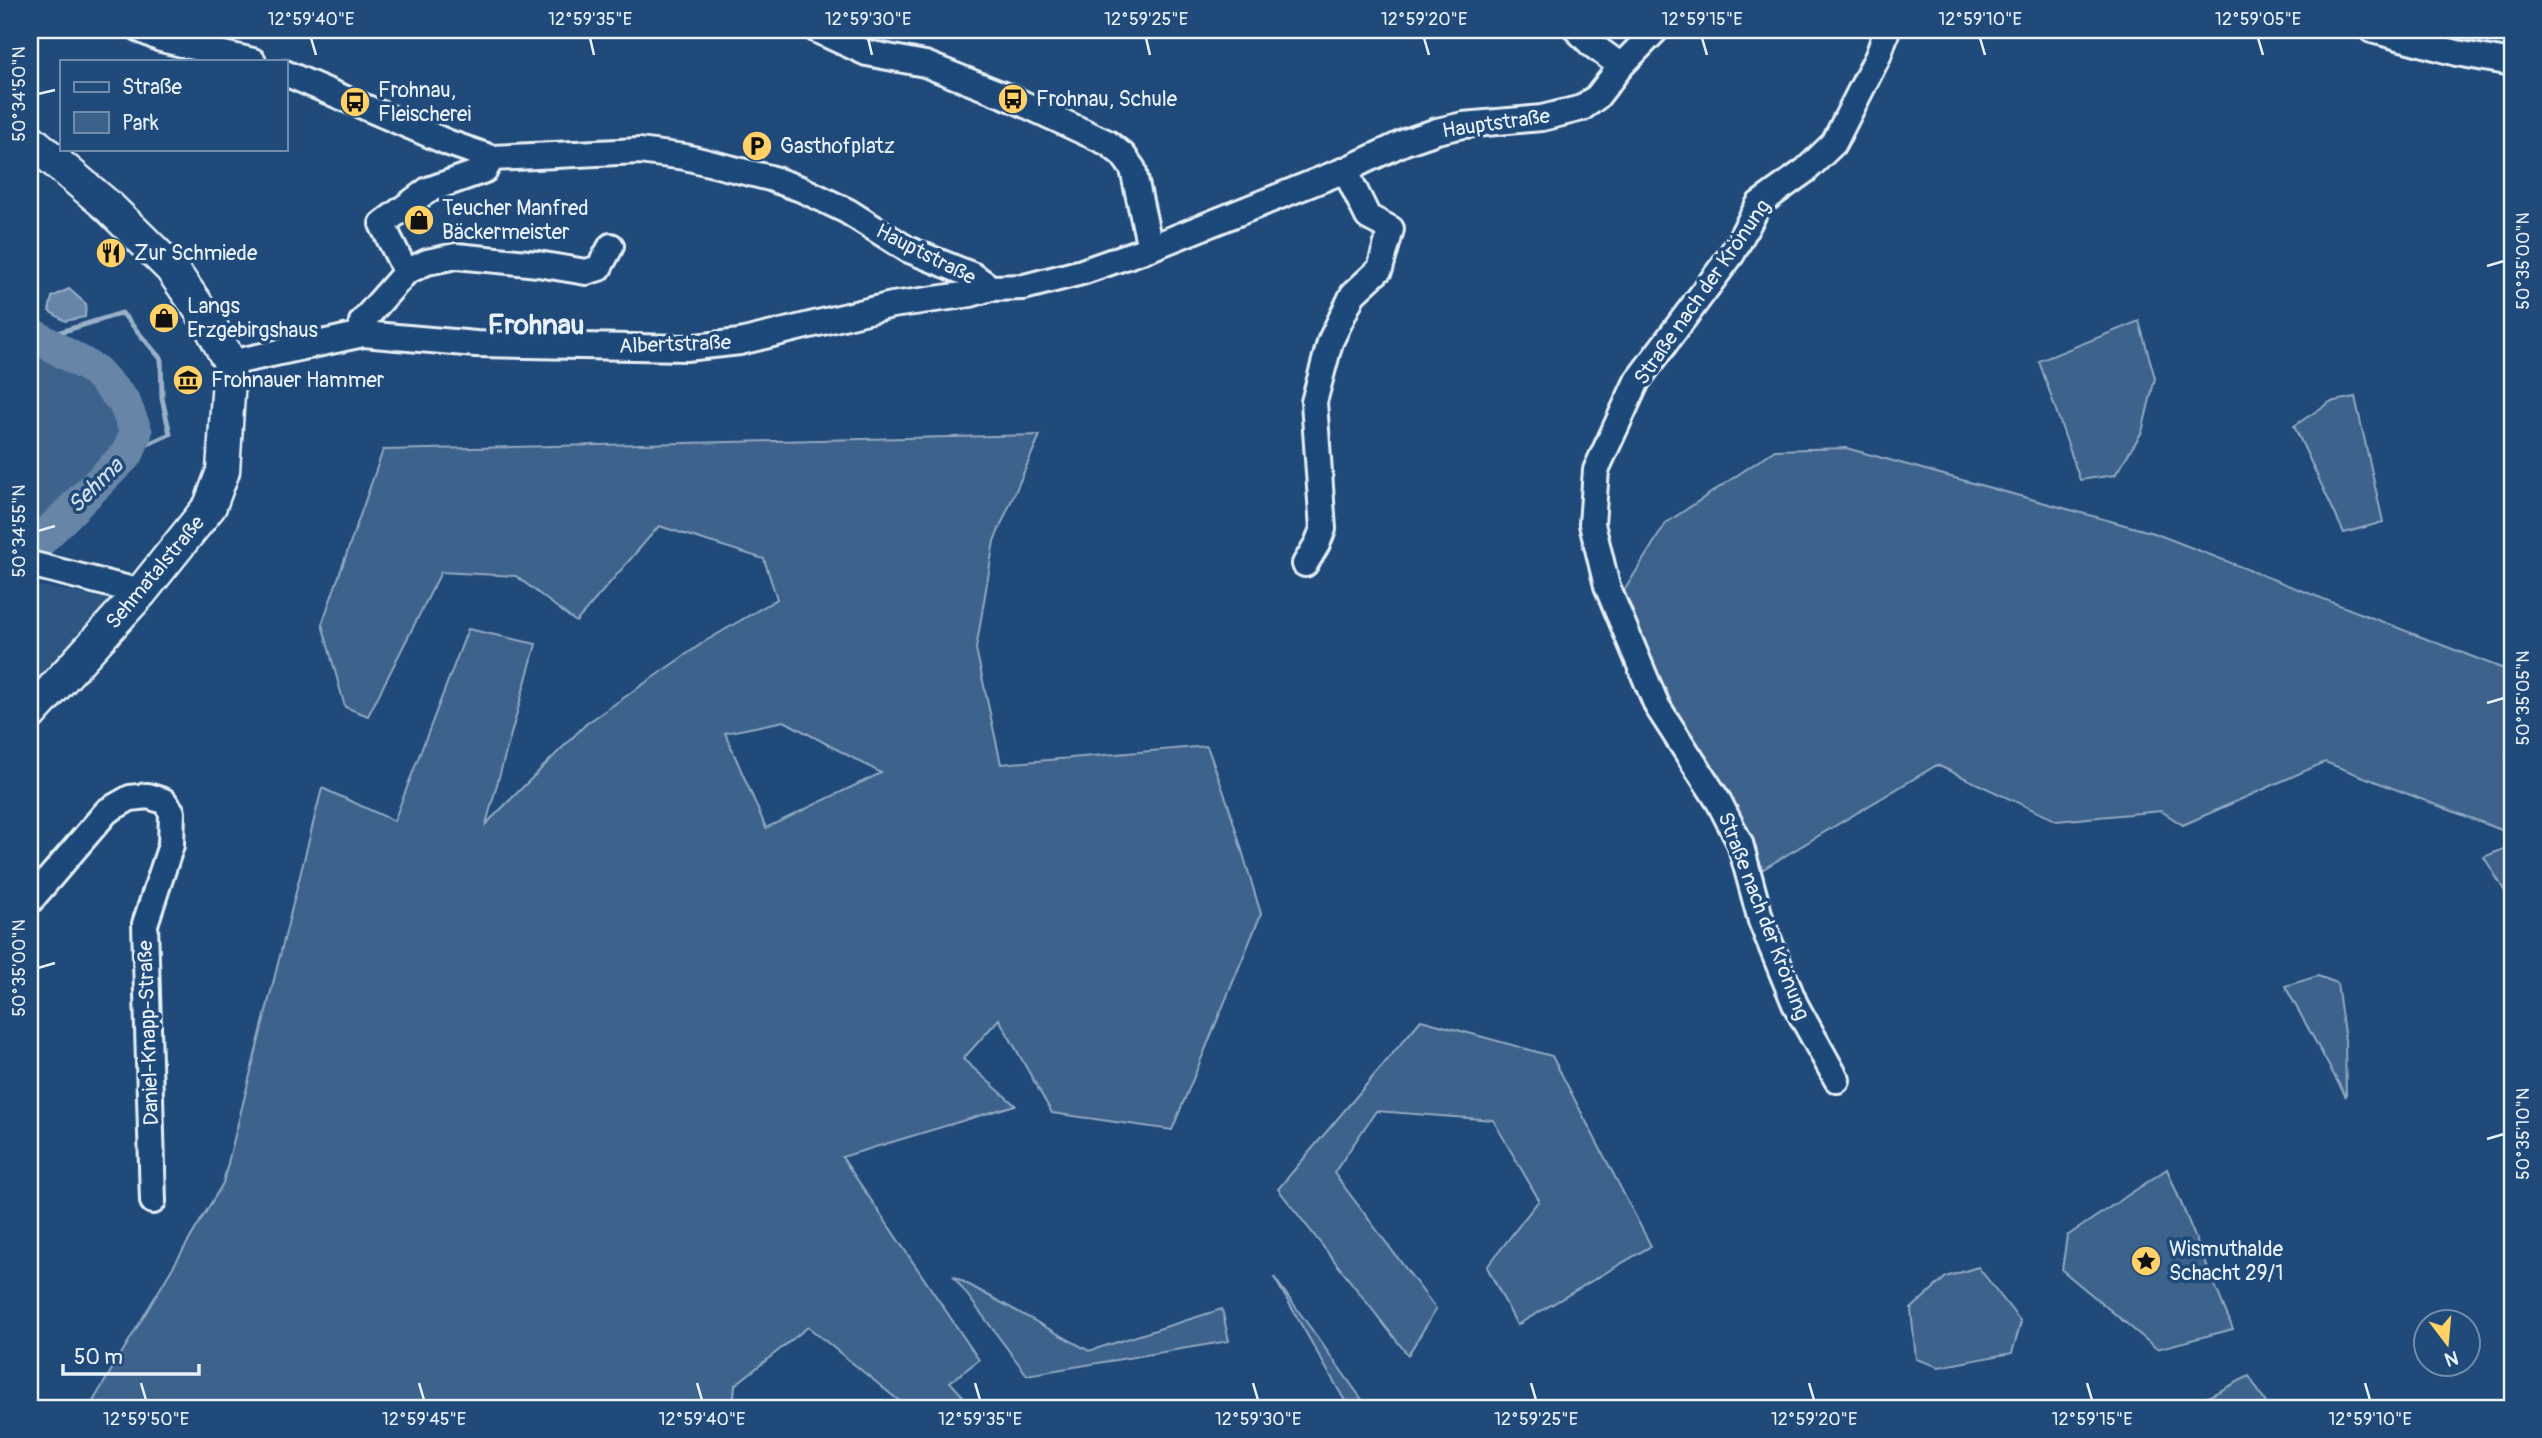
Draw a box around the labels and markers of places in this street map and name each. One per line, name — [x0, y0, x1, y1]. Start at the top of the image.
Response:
place label: Frohnau, Fleischerei — [378, 77, 471, 128]
bus stop icon: Frohnau, Schule — [996, 82, 1030, 116]
bus stop icon: Frohnau, Fleischerei — [338, 85, 372, 119]
place label: Frohnau, Schule — [1036, 86, 1178, 113]
parking icon: Gasthofplatz — [740, 129, 774, 163]
place label: Gasthofplatz — [780, 133, 895, 160]
place label: Teucher Manfred Bäckermeister — [442, 195, 589, 246]
shop icon: Teucher Manfred Bäckermeister — [402, 203, 436, 237]
restaurant icon: Zur Schmiede — [94, 236, 128, 270]
place label: Zur Schmiede — [134, 240, 258, 267]
place label: Langs Erzgebirgshaus — [187, 293, 319, 344]
shop icon: Langs Erzgebirgshaus — [147, 301, 181, 335]
museum icon: Frohnauer Hammer — [171, 363, 205, 397]
place label: Frohnauer Hammer — [211, 367, 385, 394]
place label: Wismuthalde Schacht 29/1 — [2169, 1236, 2284, 1287]
place icon: Wismuthalde Schacht 29/1 — [2129, 1244, 2163, 1278]

